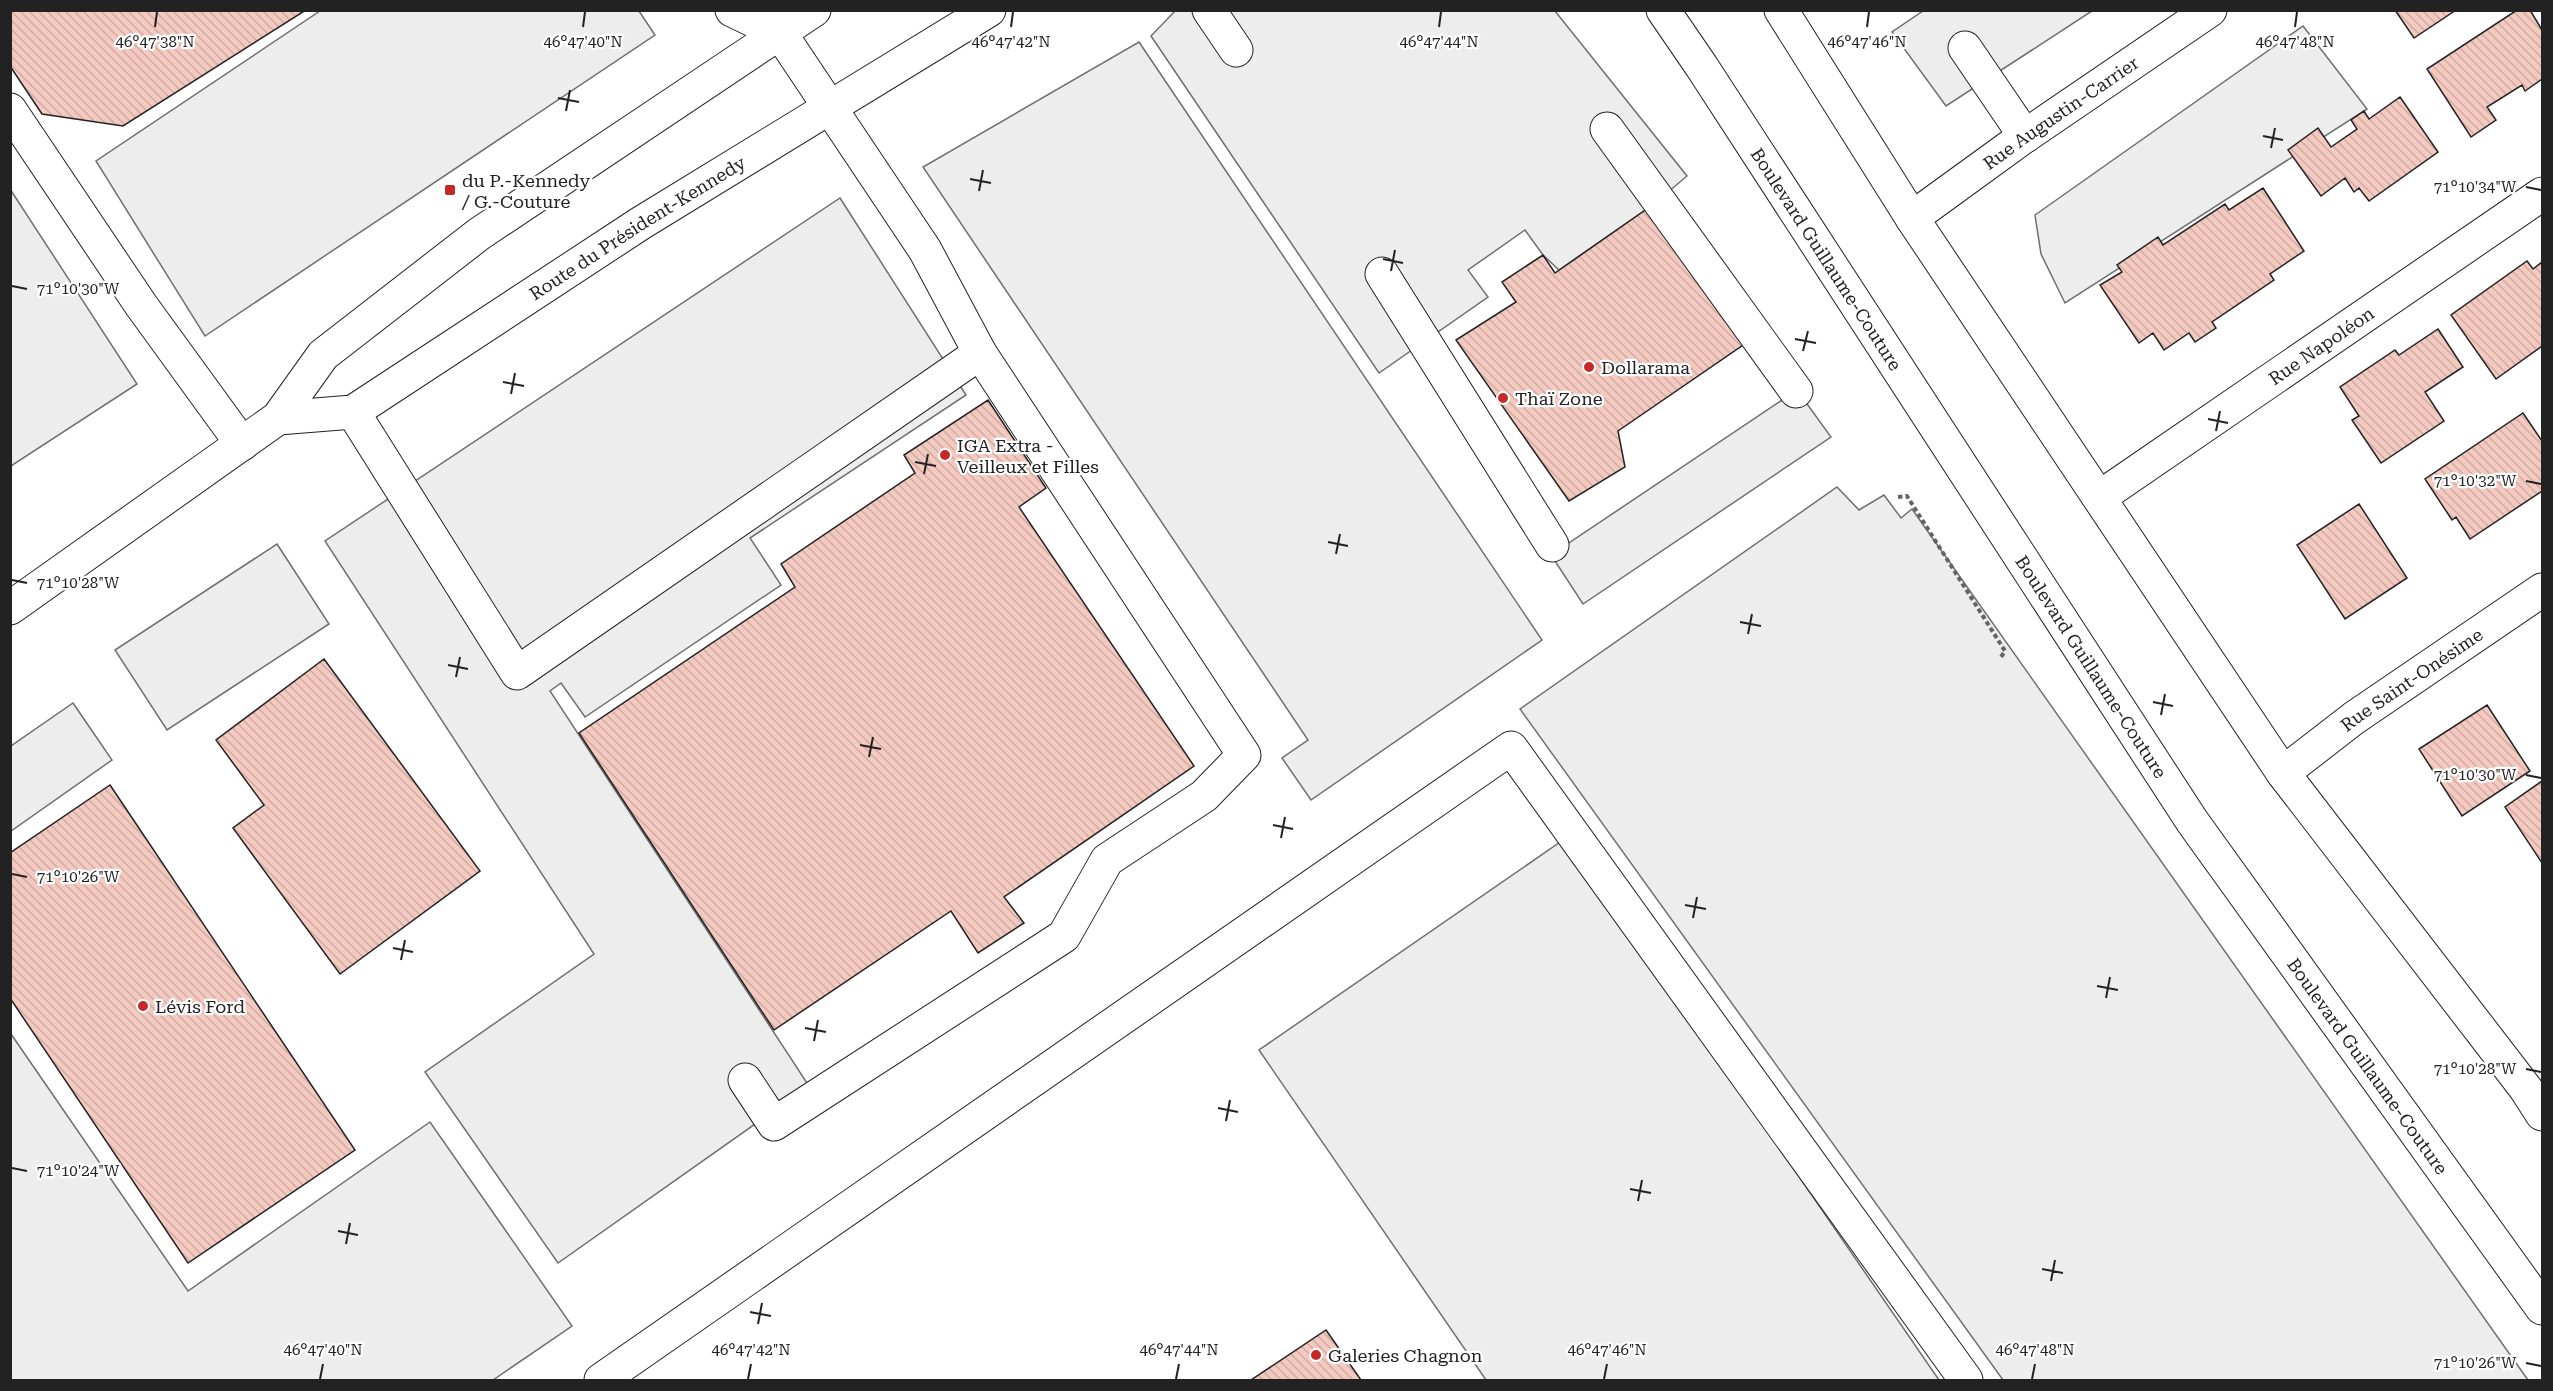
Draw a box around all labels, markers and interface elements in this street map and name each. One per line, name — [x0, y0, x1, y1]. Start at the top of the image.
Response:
text: 46°47'38"N — [115, 33, 195, 51]
text: 46°47'40"N — [543, 33, 623, 51]
text: 46°47'42"N — [971, 33, 1051, 51]
text: 46°47'44"N — [1399, 33, 1479, 51]
text: 46°47'46"N — [1827, 33, 1907, 51]
text: 46°47'48"N — [2255, 33, 2335, 51]
street label: Rue Augustin-Carrier — [1979, 52, 2142, 174]
street label: Boulevard Guillaume-Couture — [1747, 144, 1907, 374]
street label: Route du Président-Kennedy — [525, 151, 749, 304]
place label: du P.-Kennedy / G.-Couture — [461, 170, 591, 212]
text: 71°10'34"W — [2434, 178, 2517, 196]
marker: du P.-Kennedy / G.-Couture — [443, 183, 457, 197]
text: 71°10'30"W — [37, 280, 120, 298]
street label: Rue Napoléon — [2264, 302, 2378, 389]
place label: Dollarama — [1601, 357, 1690, 378]
marker: Dollarama — [1582, 360, 1596, 374]
place label: Thaï Zone — [1515, 388, 1603, 409]
marker: Thaï Zone — [1496, 391, 1510, 405]
place label: IGA Extra - Veilleux et Filles — [957, 435, 1099, 477]
marker: IGA Extra - Veilleux et Filles — [938, 448, 952, 462]
text: 71°10'32"W — [2434, 472, 2517, 490]
street label: Boulevard Guillaume-Couture — [2012, 551, 2172, 782]
text: 71°10'28"W — [37, 574, 120, 592]
street label: Rue Saint-Onésime — [2336, 623, 2486, 735]
text: 71°10'30"W — [2434, 766, 2517, 784]
text: 71°10'26"W — [37, 868, 120, 886]
street label: Boulevard Guillaume-Couture — [2283, 954, 2453, 1178]
place label: Lévis Ford — [155, 996, 246, 1017]
marker: Lévis Ford — [136, 999, 150, 1013]
text: 71°10'28"W — [2434, 1060, 2517, 1078]
text: 71°10'24"W — [37, 1162, 120, 1180]
text: 46°47'40"N — [283, 1341, 363, 1359]
text: 46°47'42"N — [711, 1341, 791, 1359]
text: 46°47'44"N — [1139, 1341, 1219, 1359]
text: 46°47'46"N — [1567, 1341, 1647, 1359]
text: 46°47'48"N — [1995, 1341, 2075, 1359]
place label: Galeries Chagnon — [1328, 1345, 1483, 1366]
marker: Galeries Chagnon — [1309, 1348, 1323, 1362]
text: 71°10'26"W — [2434, 1354, 2517, 1372]

